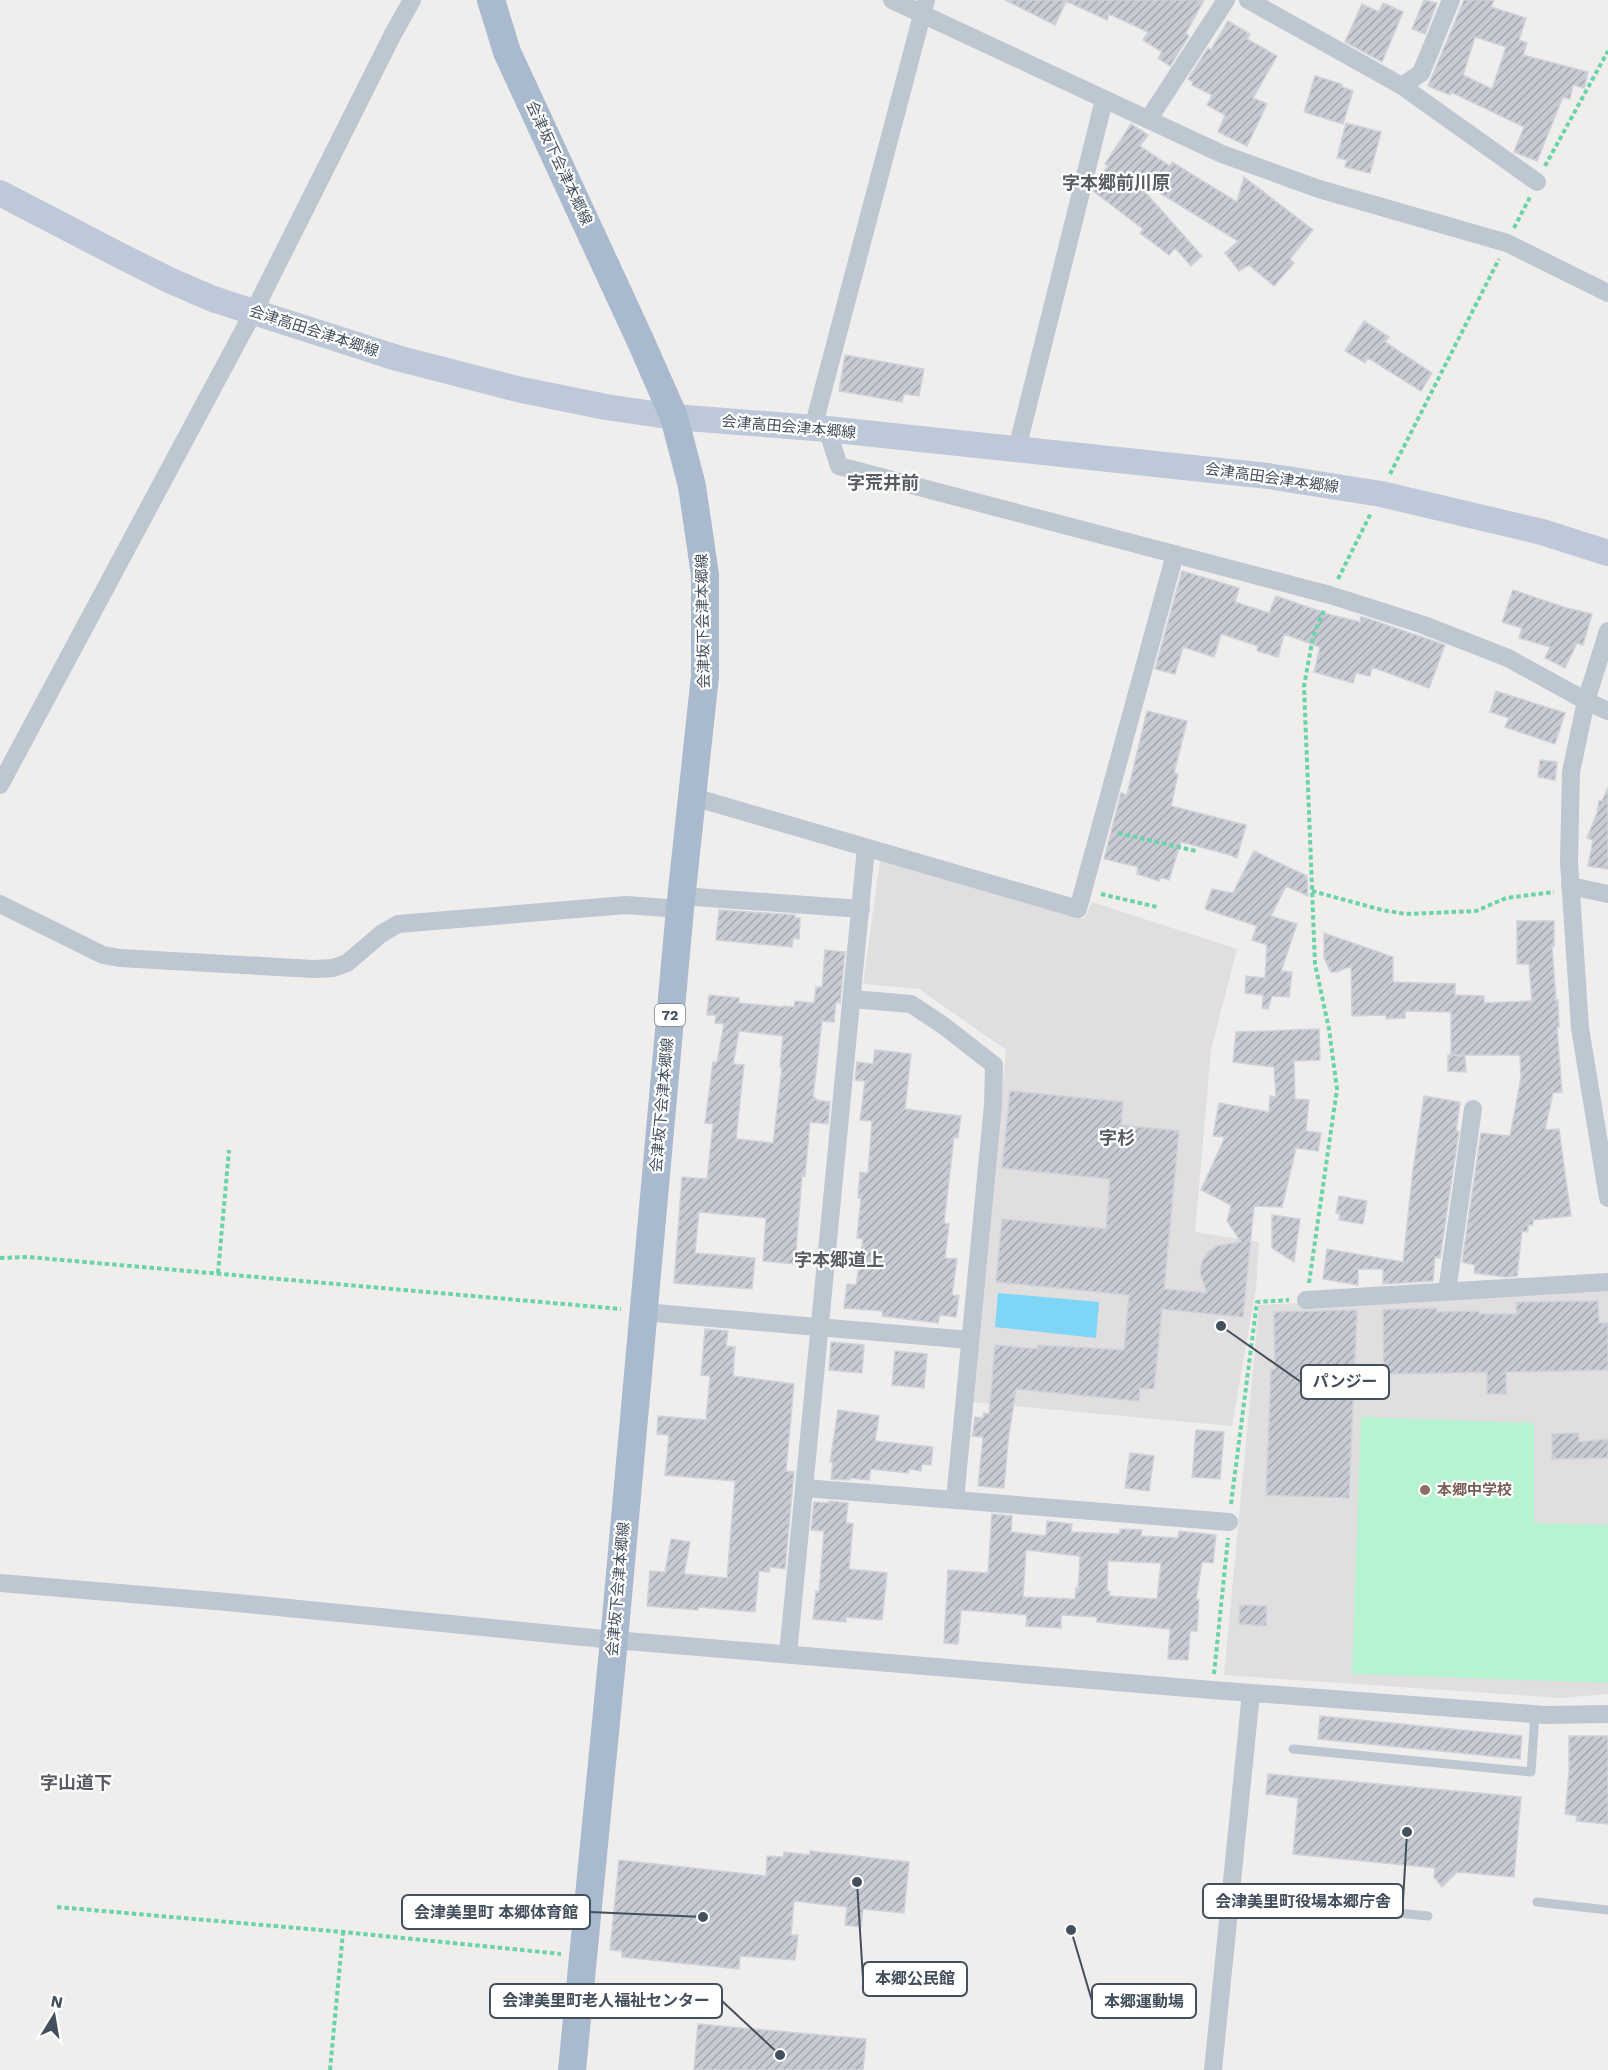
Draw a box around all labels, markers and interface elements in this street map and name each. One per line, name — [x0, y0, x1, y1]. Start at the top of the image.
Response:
street label: 会津坂下会津本郷線 — [522, 98, 596, 228]
district label: 字本郷前川原 — [1062, 172, 1170, 193]
street label: 会津高田会津本郷線 — [247, 302, 381, 360]
street label: 会津高田会津本郷線 — [721, 412, 857, 442]
street label: 会津高田会津本郷線 — [1204, 460, 1340, 496]
district label: 字荒井前 — [847, 472, 919, 493]
street label: 会津坂下会津本郷線 — [693, 553, 713, 689]
road number: 72 — [655, 1004, 685, 1026]
street label: 会津坂下会津本郷線 — [647, 1037, 677, 1173]
district label: 字杉 — [1099, 1127, 1135, 1148]
district label: 字本郷道上 — [794, 1249, 884, 1270]
callout: パンジー — [1301, 1365, 1389, 1399]
text: パンジー — [1313, 1372, 1377, 1391]
place label: 本郷中学校 — [1437, 1481, 1512, 1499]
marker: 本郷中学校 — [1418, 1483, 1432, 1497]
street label: 会津坂下会津本郷線 — [603, 1521, 633, 1657]
district label: 字山道下 — [40, 1772, 112, 1793]
callout: 会津美里町役場本郷庁舎 — [1203, 1884, 1403, 1918]
text: 会津美里町役場本郷庁舎 — [1215, 1892, 1391, 1911]
callout: 会津美里町 本郷体育館 — [402, 1895, 590, 1929]
text: 会津美里町 本郷体育館 — [414, 1903, 578, 1922]
callout: 本郷公民館 — [863, 1962, 967, 1996]
text: 本郷公民館 — [875, 1969, 955, 1988]
callout: 会津美里町老人福祉センター — [490, 1984, 722, 2018]
callout: 本郷運動場 — [1092, 1984, 1196, 2018]
north arrow — [24, 1986, 84, 2046]
text: N — [49, 1991, 64, 2012]
text: 会津美里町老人福祉センター — [502, 1991, 710, 2010]
text: 本郷運動場 — [1104, 1992, 1184, 2011]

